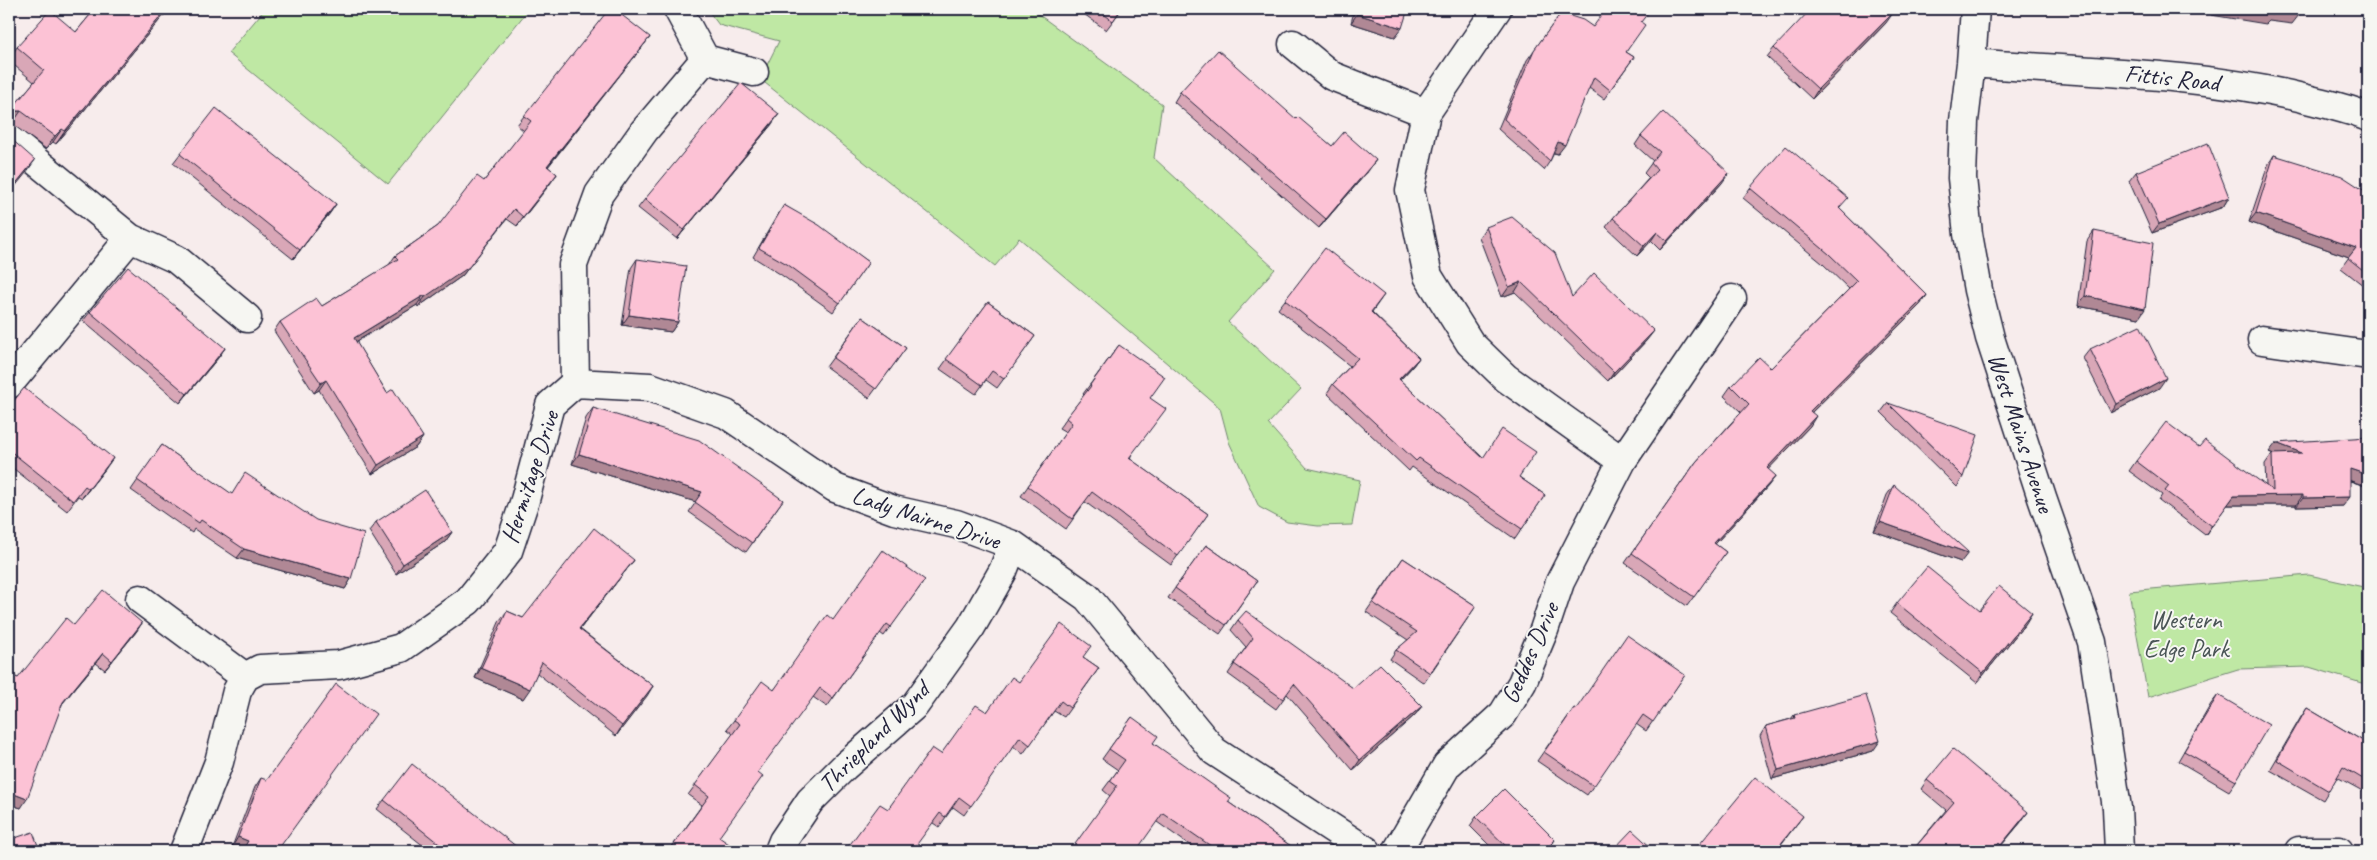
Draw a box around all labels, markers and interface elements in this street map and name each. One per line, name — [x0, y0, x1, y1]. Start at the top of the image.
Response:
street label: Fittis Road — [2123, 57, 2225, 99]
street label: West Mains Avenue — [1980, 349, 2062, 518]
street label: Hermitage Drive — [494, 405, 567, 547]
street label: Lady Nairne Drive — [848, 479, 1006, 558]
street label: Geddes Drive — [1494, 596, 1567, 709]
park label: Western Edge Park — [2144, 604, 2230, 665]
street label: Thriepland Wynd — [812, 672, 939, 799]

